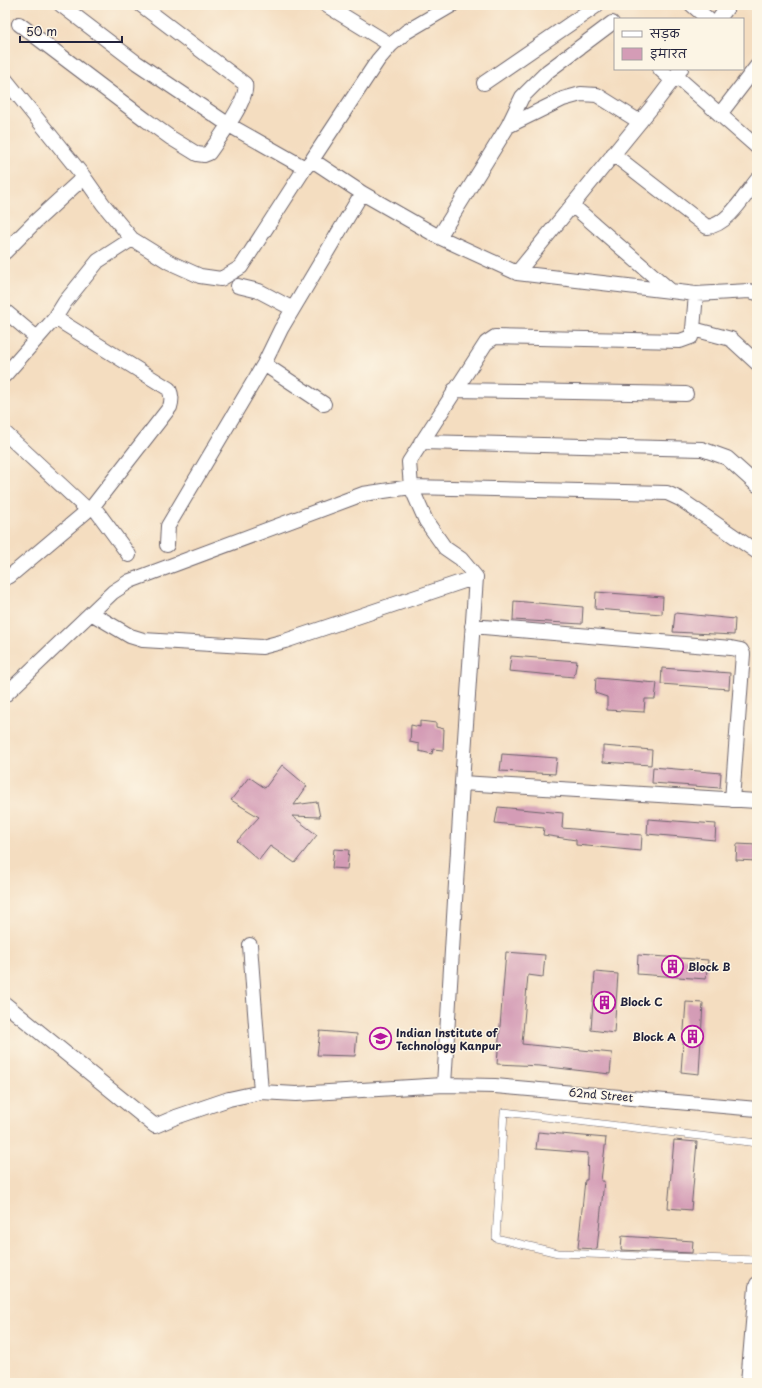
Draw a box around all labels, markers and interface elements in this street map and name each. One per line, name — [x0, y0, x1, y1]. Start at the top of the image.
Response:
scale bar — [20, 18, 122, 44]
legend — [614, 18, 744, 70]
text: 50 m — [26, 22, 57, 40]
text: सड़क — [649, 24, 681, 42]
text: इमारत — [650, 44, 688, 62]
building icon: Block B — [659, 954, 685, 980]
place label: Block B — [688, 958, 731, 975]
building icon: Block C — [591, 989, 617, 1015]
place label: Block C — [620, 993, 663, 1010]
place label: Indian Institute of Technology Kanpur — [396, 1024, 501, 1054]
building icon: Block A — [679, 1024, 705, 1050]
school or university icon: Indian Institute of Technology Kanpur — [368, 1026, 394, 1052]
place label: Block A — [633, 1028, 676, 1045]
street label: 62nd Street — [568, 1083, 634, 1106]

